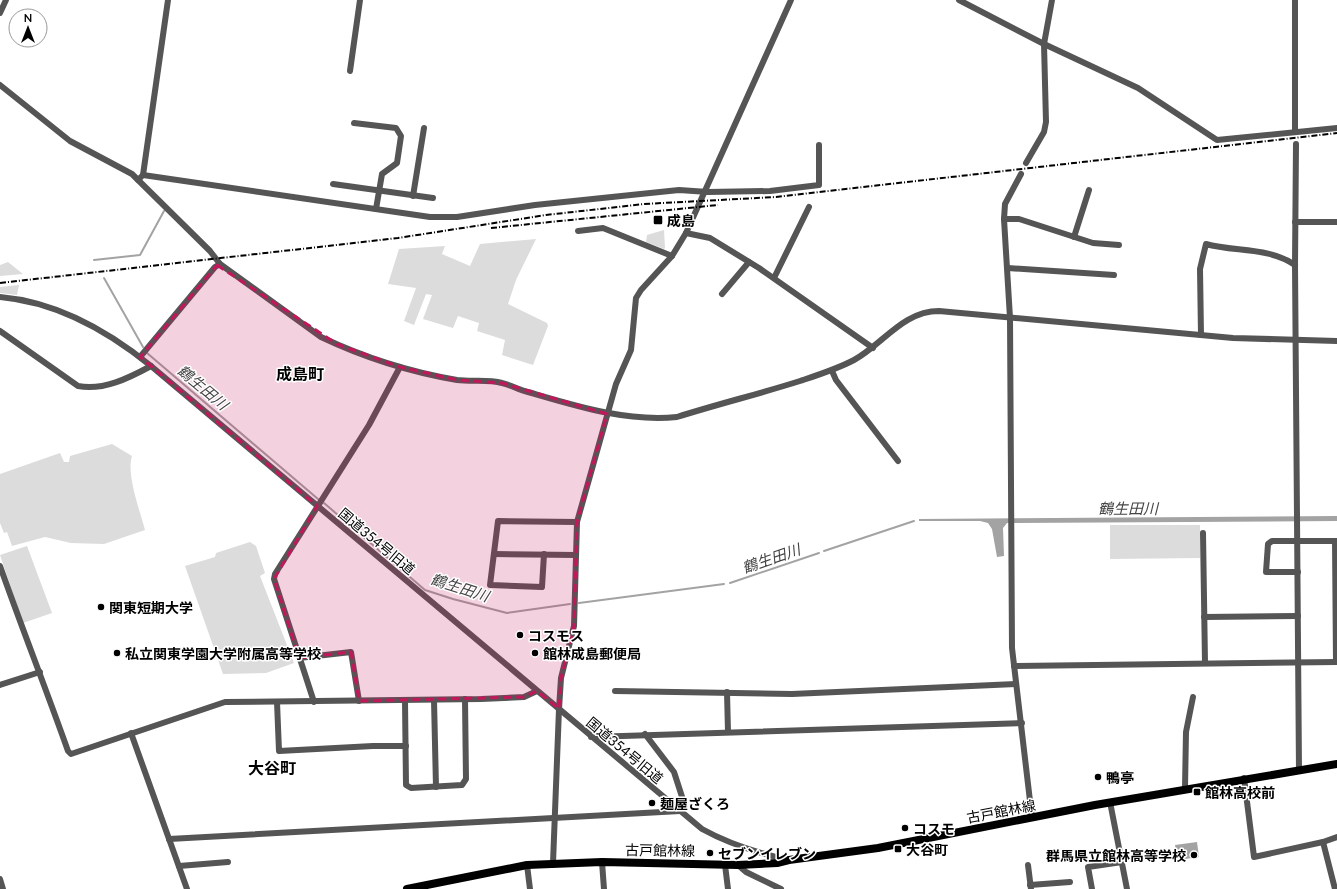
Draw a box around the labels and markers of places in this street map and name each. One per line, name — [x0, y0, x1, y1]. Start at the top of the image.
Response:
place label: 成島 — [667, 212, 695, 229]
marker: 成島 — [652, 214, 664, 226]
place label: 関東短期大学 — [109, 599, 193, 616]
marker: 関東短期大学 — [96, 602, 106, 612]
place label: コスモス — [528, 627, 584, 644]
marker: コスモス — [515, 630, 525, 640]
place label: 私立関東学園大学附属高等学校 — [125, 645, 321, 662]
place label: 館林成島郵便局 — [543, 645, 641, 662]
marker: 私立関東学園大学附属高等学校 — [112, 648, 122, 658]
marker: 館林成島郵便局 — [530, 648, 540, 658]
place label: 鴨亭 — [1106, 769, 1134, 786]
marker: 鴨亭 — [1093, 772, 1103, 782]
place label: 館林高校前 — [1205, 784, 1275, 801]
marker: 館林高校前 — [1192, 787, 1202, 797]
place label: 麺屋ざくろ — [660, 795, 730, 812]
marker: 麺屋ざくろ — [647, 798, 657, 808]
place label: コスモ — [913, 820, 955, 837]
marker: コスモ — [900, 823, 910, 833]
place label: 大谷町 — [906, 841, 948, 858]
marker: 大谷町 — [893, 844, 903, 854]
place label: セブンイレブン — [718, 845, 816, 862]
place label: 群馬県立館林高等学校 — [1046, 847, 1186, 864]
marker: セブンイレブン — [705, 848, 715, 858]
marker: 群馬県立館林高等学校 — [1189, 850, 1199, 860]

